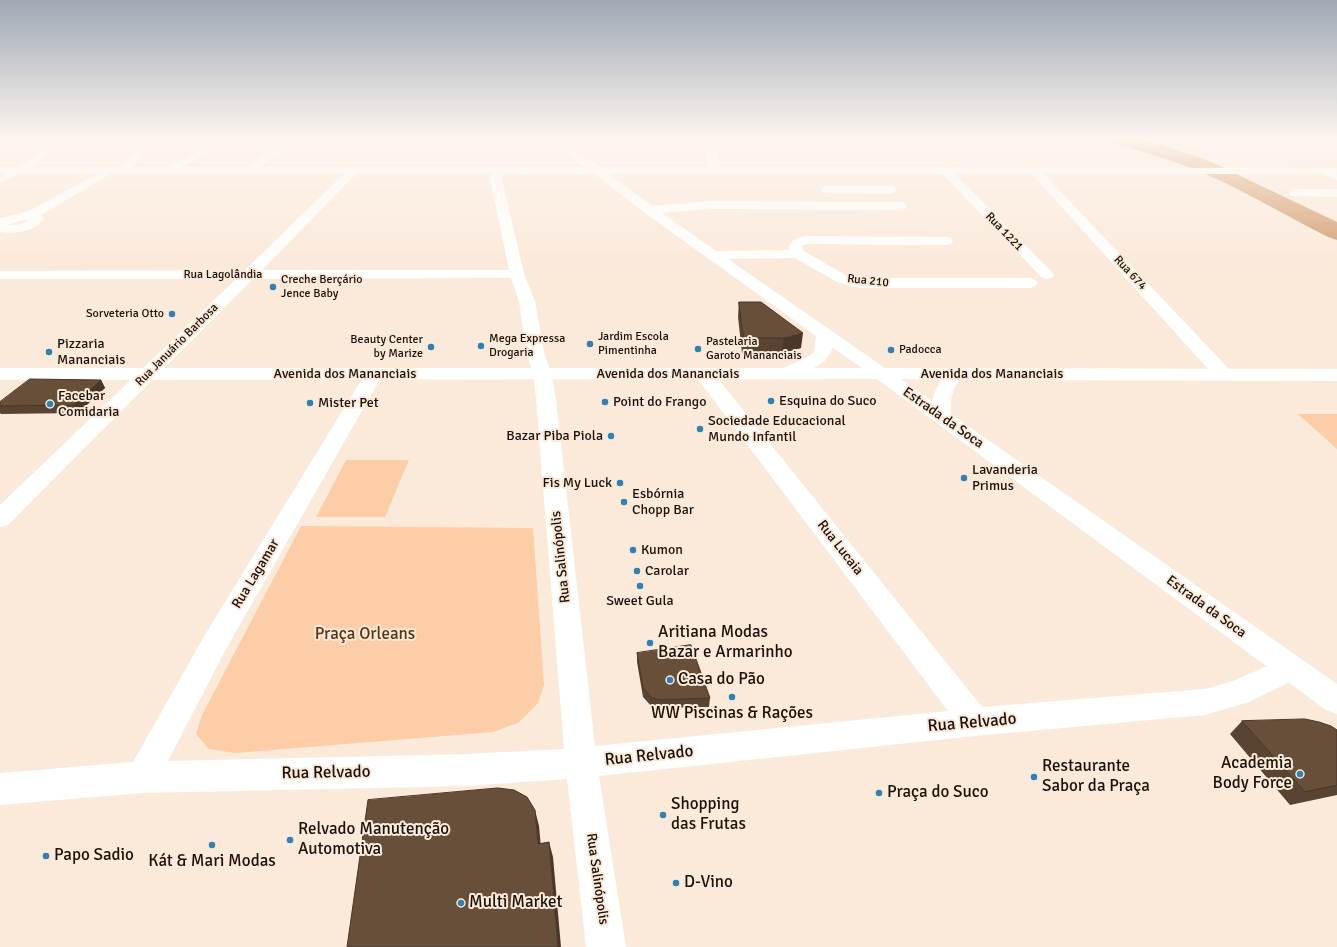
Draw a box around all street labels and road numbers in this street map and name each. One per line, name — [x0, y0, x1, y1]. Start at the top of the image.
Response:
street label: Rua 1221 — [982, 210, 1026, 254]
street label: Rua 674 — [1111, 253, 1149, 293]
street label: Rua Lagolândia — [184, 268, 262, 282]
street label: Rua 210 — [847, 272, 889, 290]
street label: Rua Januário Barbosa — [133, 301, 221, 389]
street label: Avenida dos Mananciais — [274, 366, 416, 382]
street label: Avenida dos Mananciais — [597, 366, 739, 382]
street label: Avenida dos Mananciais — [921, 366, 1063, 382]
street label: Estrada da Soca — [899, 384, 987, 452]
street label: Rua Salinópolis — [548, 510, 574, 604]
street label: Rua Lucaia — [813, 517, 867, 579]
street label: Rua Lagamar — [229, 536, 283, 612]
street label: Estrada da Soca — [1163, 572, 1249, 642]
street label: Rua Relvado — [927, 709, 1017, 737]
street label: Rua Relvado — [604, 741, 694, 771]
street label: Rua Relvado — [281, 762, 371, 784]
street label: Rua Salinópolis — [582, 832, 612, 926]

